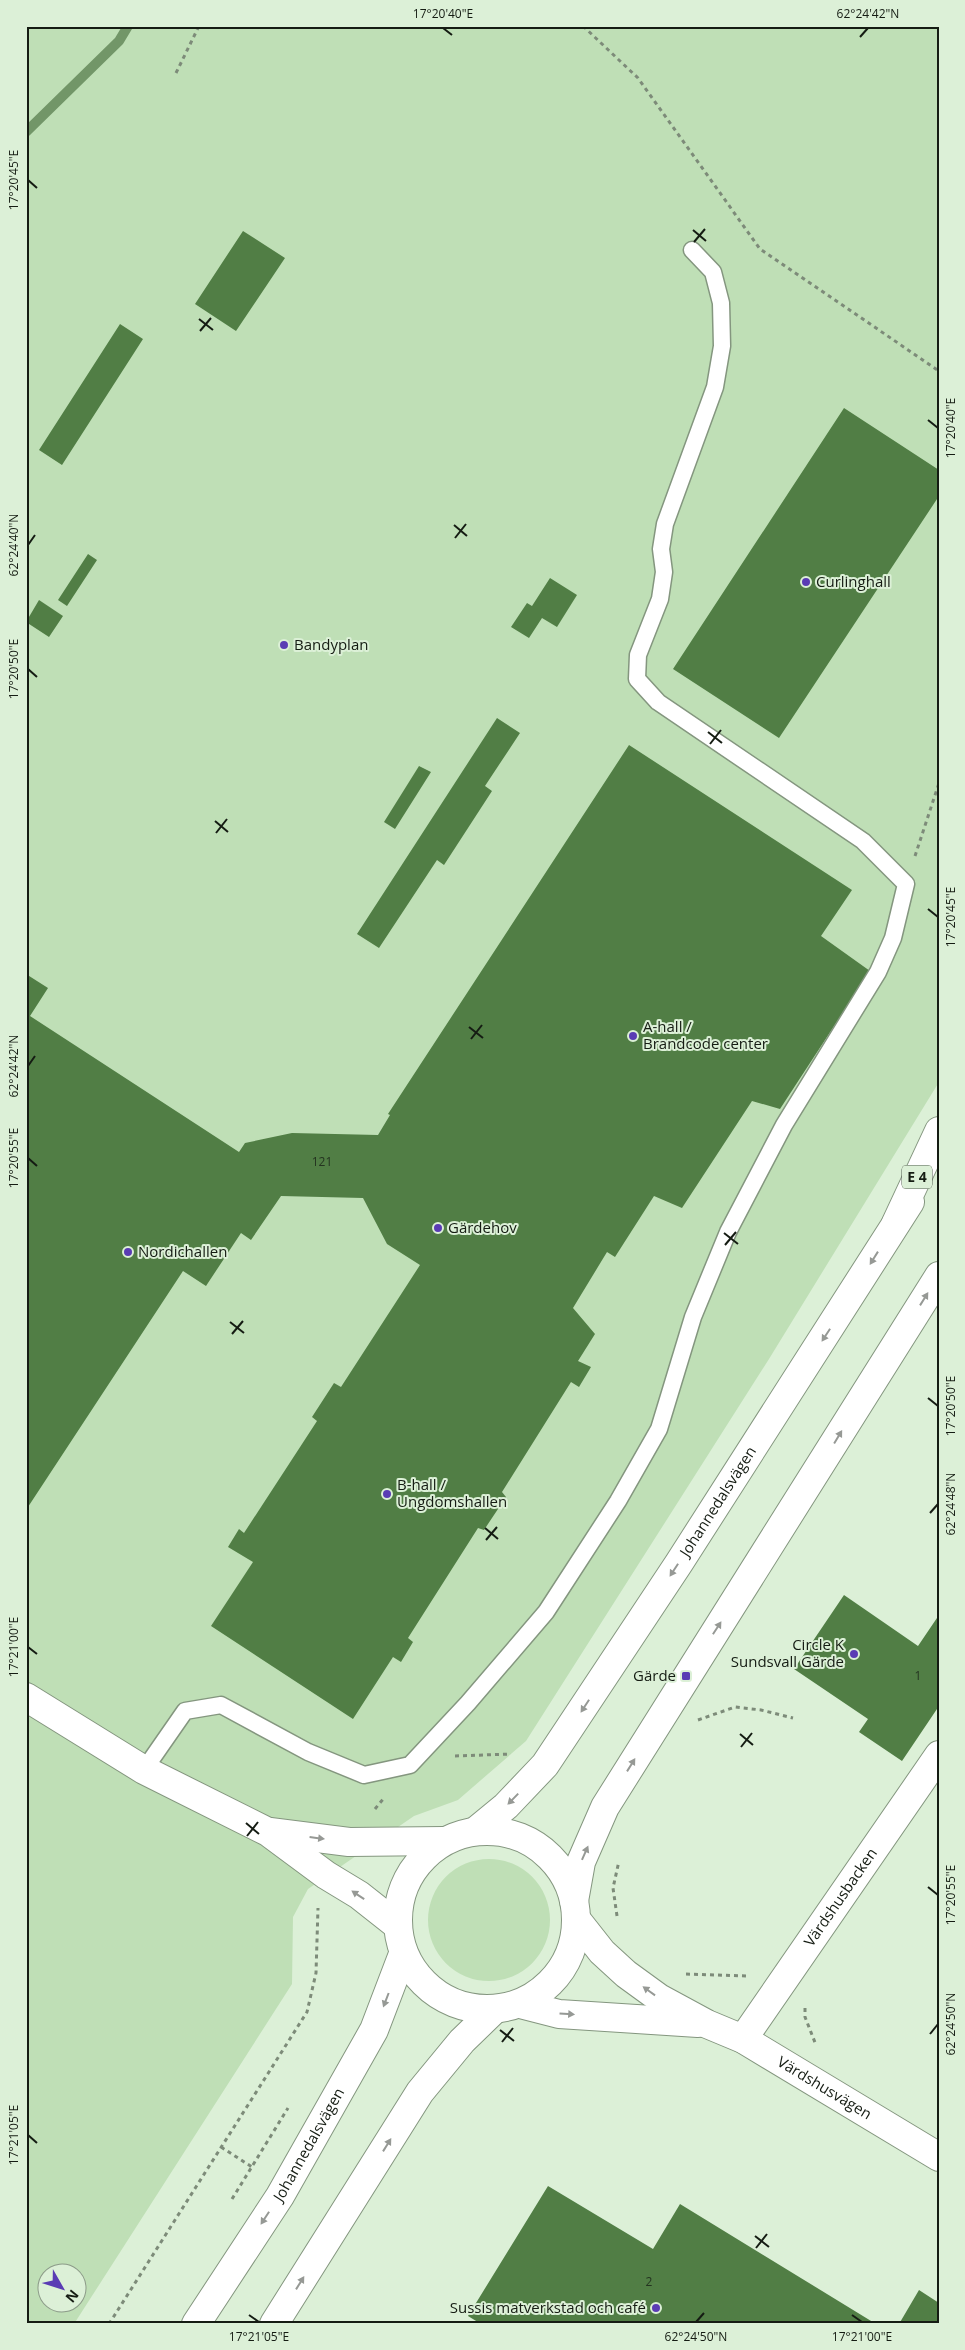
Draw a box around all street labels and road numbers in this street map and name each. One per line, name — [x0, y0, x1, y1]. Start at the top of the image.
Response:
road number: E 4 — [902, 1166, 932, 1188]
street label: Johannedalsvägen — [673, 1442, 760, 1562]
street label: Värdshusbacken — [799, 1844, 881, 1950]
street label: Värdshusvägen — [774, 2051, 876, 2123]
street label: Johannedalsvägen — [267, 2084, 348, 2207]

